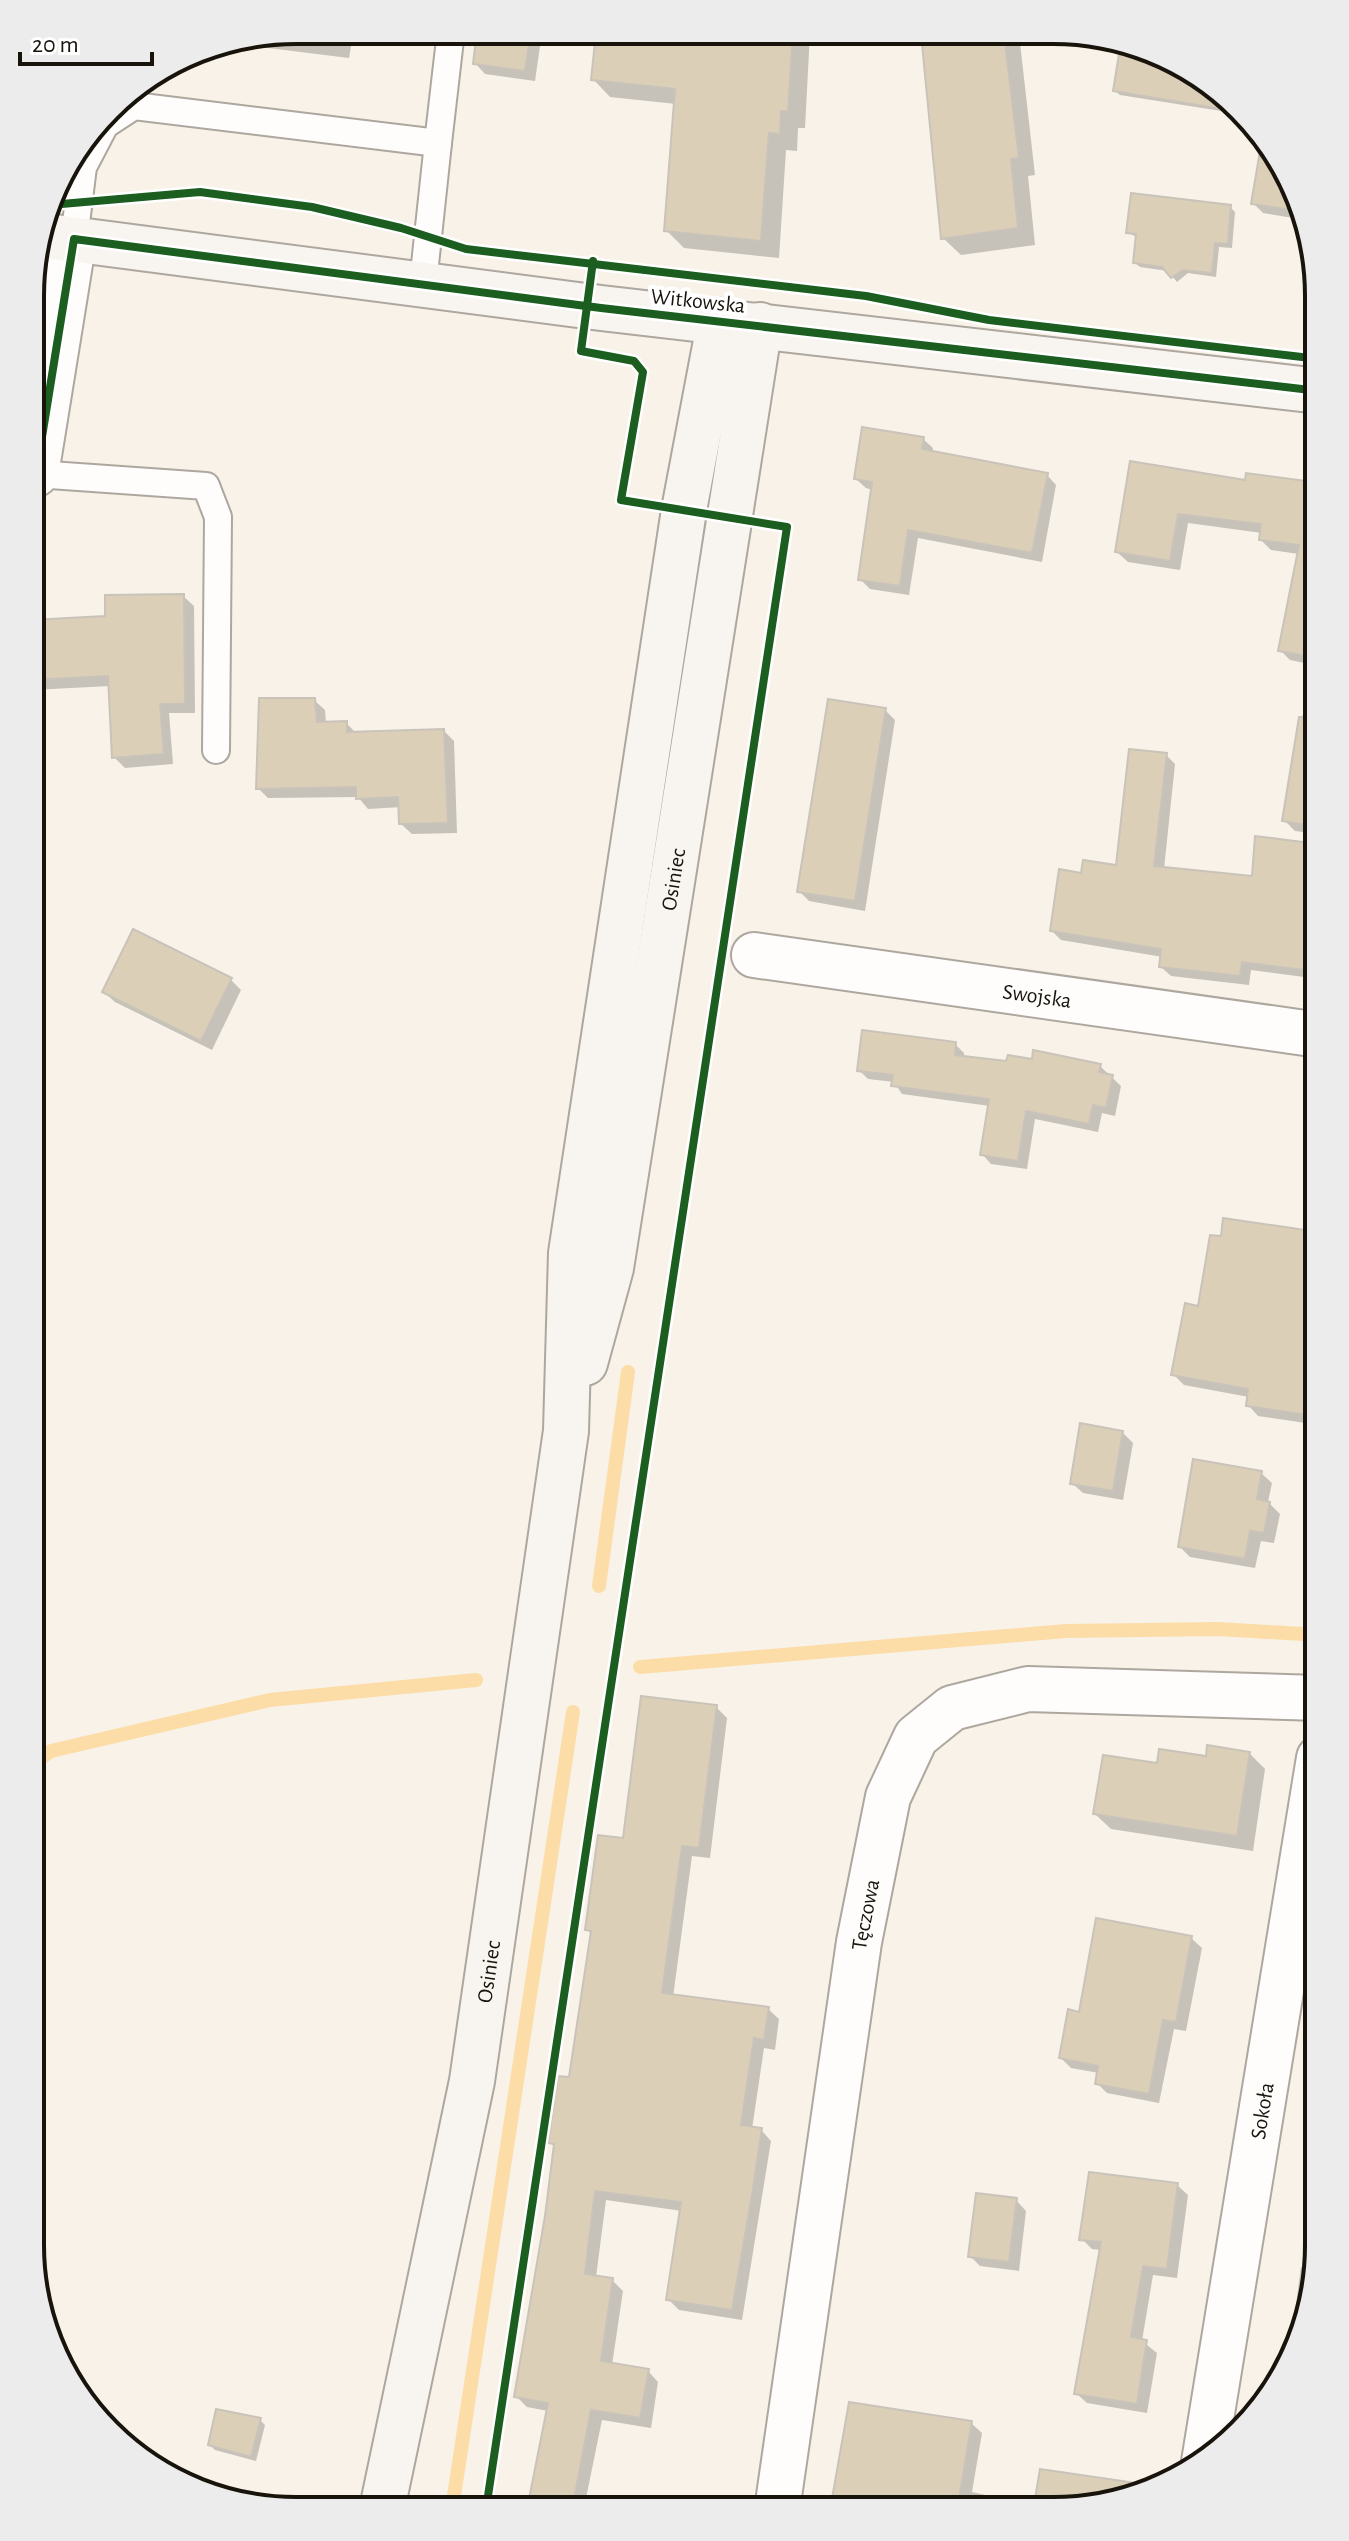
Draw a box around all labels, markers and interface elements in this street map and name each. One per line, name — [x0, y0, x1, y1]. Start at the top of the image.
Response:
scale bar — [20, 16, 152, 66]
text: 20 m — [32, 33, 79, 57]
street label: Witkowska — [650, 285, 746, 317]
street label: Osiniec — [658, 846, 689, 912]
street label: Swojska — [1001, 980, 1073, 1012]
street label: Tęczowa — [848, 1877, 883, 1951]
street label: Osiniec — [473, 1938, 504, 2004]
street label: Sokoła — [1247, 2081, 1278, 2141]

